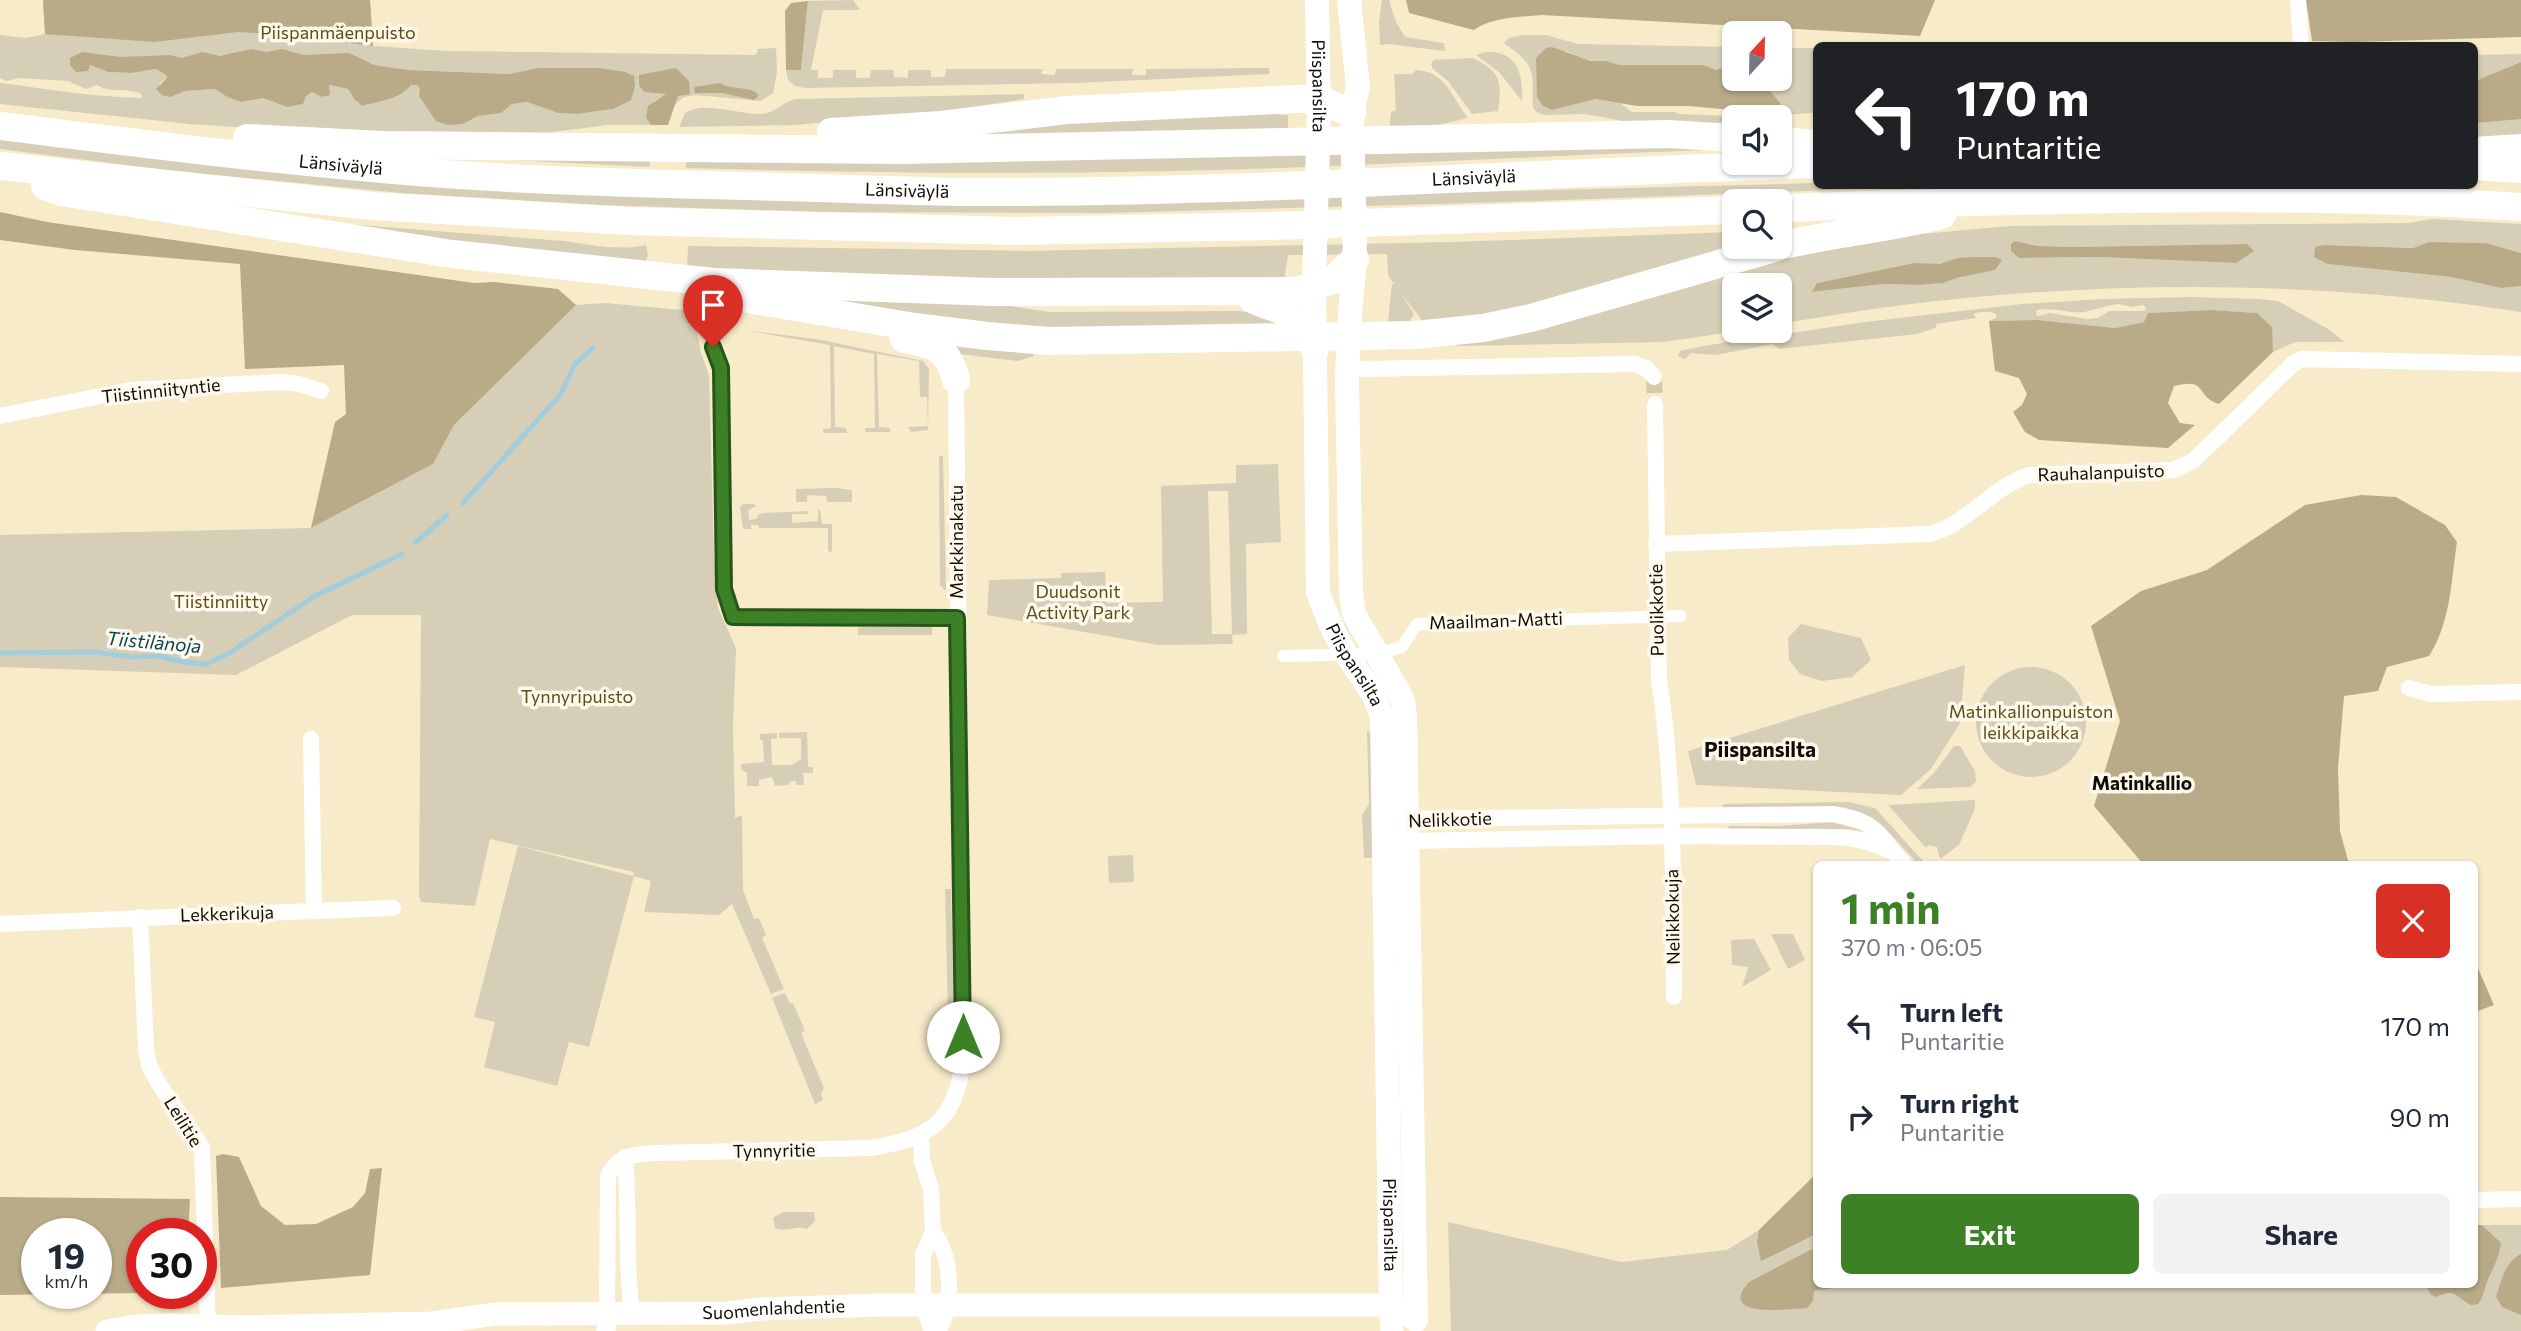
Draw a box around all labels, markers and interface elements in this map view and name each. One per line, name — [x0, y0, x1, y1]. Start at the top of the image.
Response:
park label: Piispanmäenpuisto — [260, 21, 416, 43]
north arrow — [1722, 21, 1792, 91]
map controls — [1722, 21, 1792, 343]
street label: Piispansilta — [1308, 39, 1331, 133]
text: 170 m — [1956, 66, 2089, 126]
icon: left — [1841, 70, 1932, 161]
button: sound — [1722, 105, 1792, 175]
text: Puntaritie — [1956, 126, 2101, 166]
street label: Länsiväylä — [298, 149, 384, 179]
street label: Länsiväylä — [1431, 164, 1516, 190]
street label: Länsiväylä — [865, 178, 949, 202]
button: search — [1722, 189, 1792, 259]
button: layers — [1722, 273, 1792, 343]
pin — [683, 275, 743, 347]
icon: arrive — [694, 286, 732, 324]
street label: Tiistinniityntie — [100, 373, 221, 407]
street label: Rauhalanpuisto — [2037, 459, 2165, 485]
street label: Markkinakatu — [945, 485, 967, 599]
street label: Puolikkotie — [1644, 564, 1668, 656]
park label: Duudsonit Activity Park — [1026, 580, 1131, 623]
park label: Tiistinniitty — [174, 590, 268, 612]
street label: Maailman-Matti — [1429, 607, 1563, 633]
street label: Piispansilta — [1322, 620, 1389, 709]
water label: Tiistilänoja — [106, 626, 202, 657]
park label: Tynnyripuisto — [521, 685, 633, 707]
park label: Matinkallionpuiston leikkipaikka — [1949, 700, 2113, 743]
district label: Piispansilta — [1704, 736, 1816, 761]
district label: Matinkallio — [2092, 771, 2192, 794]
street label: Nelikkotie — [1408, 807, 1492, 831]
street label: Nelikkokuja — [1660, 869, 1684, 965]
text: 1 min — [1841, 881, 1941, 933]
button: close — [2376, 884, 2450, 958]
street label: Lekkerikuja — [180, 900, 274, 926]
text: 370 m · 06:05 — [1841, 933, 1982, 961]
text: Turn left — [1900, 996, 2003, 1027]
position arrow — [926, 1000, 1000, 1074]
icon: left — [1841, 1007, 1879, 1045]
text: 170 m — [2381, 1010, 2450, 1041]
text: Puntaritie — [1900, 1027, 2005, 1055]
text: Turn right — [1900, 1087, 2019, 1118]
street label: Leilitie — [160, 1092, 208, 1151]
icon: right — [1841, 1098, 1879, 1136]
text: 90 m — [2390, 1101, 2450, 1132]
text: Puntaritie — [1900, 1118, 2005, 1146]
street label: Tynnyritie — [732, 1138, 816, 1162]
street label: Piispansilta — [1379, 1178, 1402, 1272]
button: Exit — [1841, 1194, 2139, 1274]
button: Share — [2153, 1194, 2450, 1274]
speed limit sign: 30 — [126, 1218, 217, 1309]
text: 19 — [48, 1233, 85, 1276]
text: km/h — [45, 1270, 88, 1292]
street label: Suomenlahdentie — [702, 1294, 845, 1324]

